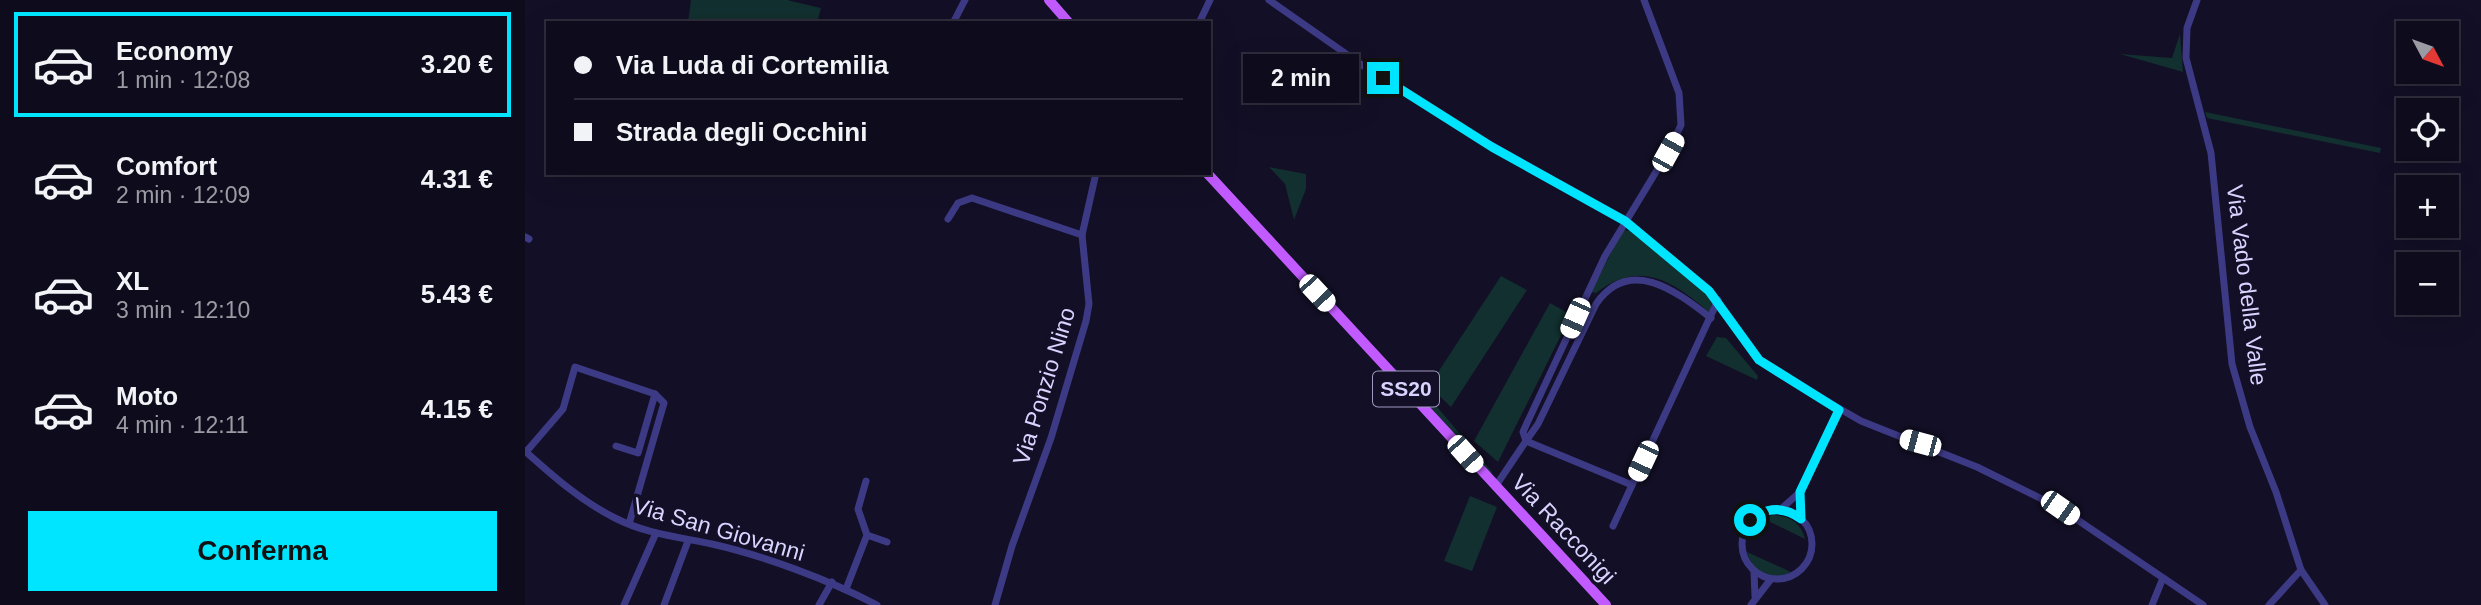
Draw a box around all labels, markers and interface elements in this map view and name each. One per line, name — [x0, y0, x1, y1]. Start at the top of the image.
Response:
north arrow — [2396, 21, 2459, 84]
map controls — [2396, 21, 2459, 315]
icon: car — [32, 33, 95, 96]
text: Economy — [116, 36, 233, 66]
text: 3.20 € — [421, 49, 493, 79]
text: Via Luda di Cortemilia — [616, 50, 889, 80]
callout: 2 min — [1243, 54, 1359, 102]
route end — [1367, 62, 1399, 94]
text: 2 min — [1271, 65, 1331, 91]
text: 1 min · 12:08 — [116, 67, 250, 93]
button: locate — [2396, 98, 2459, 161]
text: Strada degli Occhini — [616, 117, 867, 147]
car — [1649, 129, 1688, 175]
icon: car — [32, 148, 95, 211]
text: Comfort — [116, 151, 217, 181]
text: 4.31 € — [421, 164, 493, 194]
button: + — [2396, 175, 2459, 238]
text: 2 min · 12:09 — [116, 182, 250, 208]
street label: Via Vado della Valle — [2222, 183, 2272, 387]
button: − — [2396, 252, 2459, 315]
icon: car — [32, 263, 95, 326]
text: XL — [116, 266, 149, 296]
car — [1295, 270, 1340, 316]
text: 5.43 € — [421, 279, 493, 309]
car — [1557, 295, 1594, 341]
text: 3 min · 12:10 — [116, 297, 250, 323]
street label: Via Ponzio Nino — [1008, 304, 1080, 468]
road number: SS20 — [1373, 372, 1439, 406]
icon: car — [32, 378, 95, 441]
text: Moto — [116, 381, 178, 411]
text: 4.15 € — [421, 394, 493, 424]
text: 4 min · 12:11 — [116, 412, 249, 438]
car — [1897, 427, 1944, 459]
car — [1444, 431, 1487, 477]
car — [1625, 438, 1662, 484]
street label: Via Racconigi — [1507, 469, 1621, 589]
car — [2037, 487, 2084, 529]
street label: Via San Giovanni — [630, 492, 808, 566]
route start — [1734, 504, 1766, 536]
button: Conferma — [28, 511, 497, 591]

